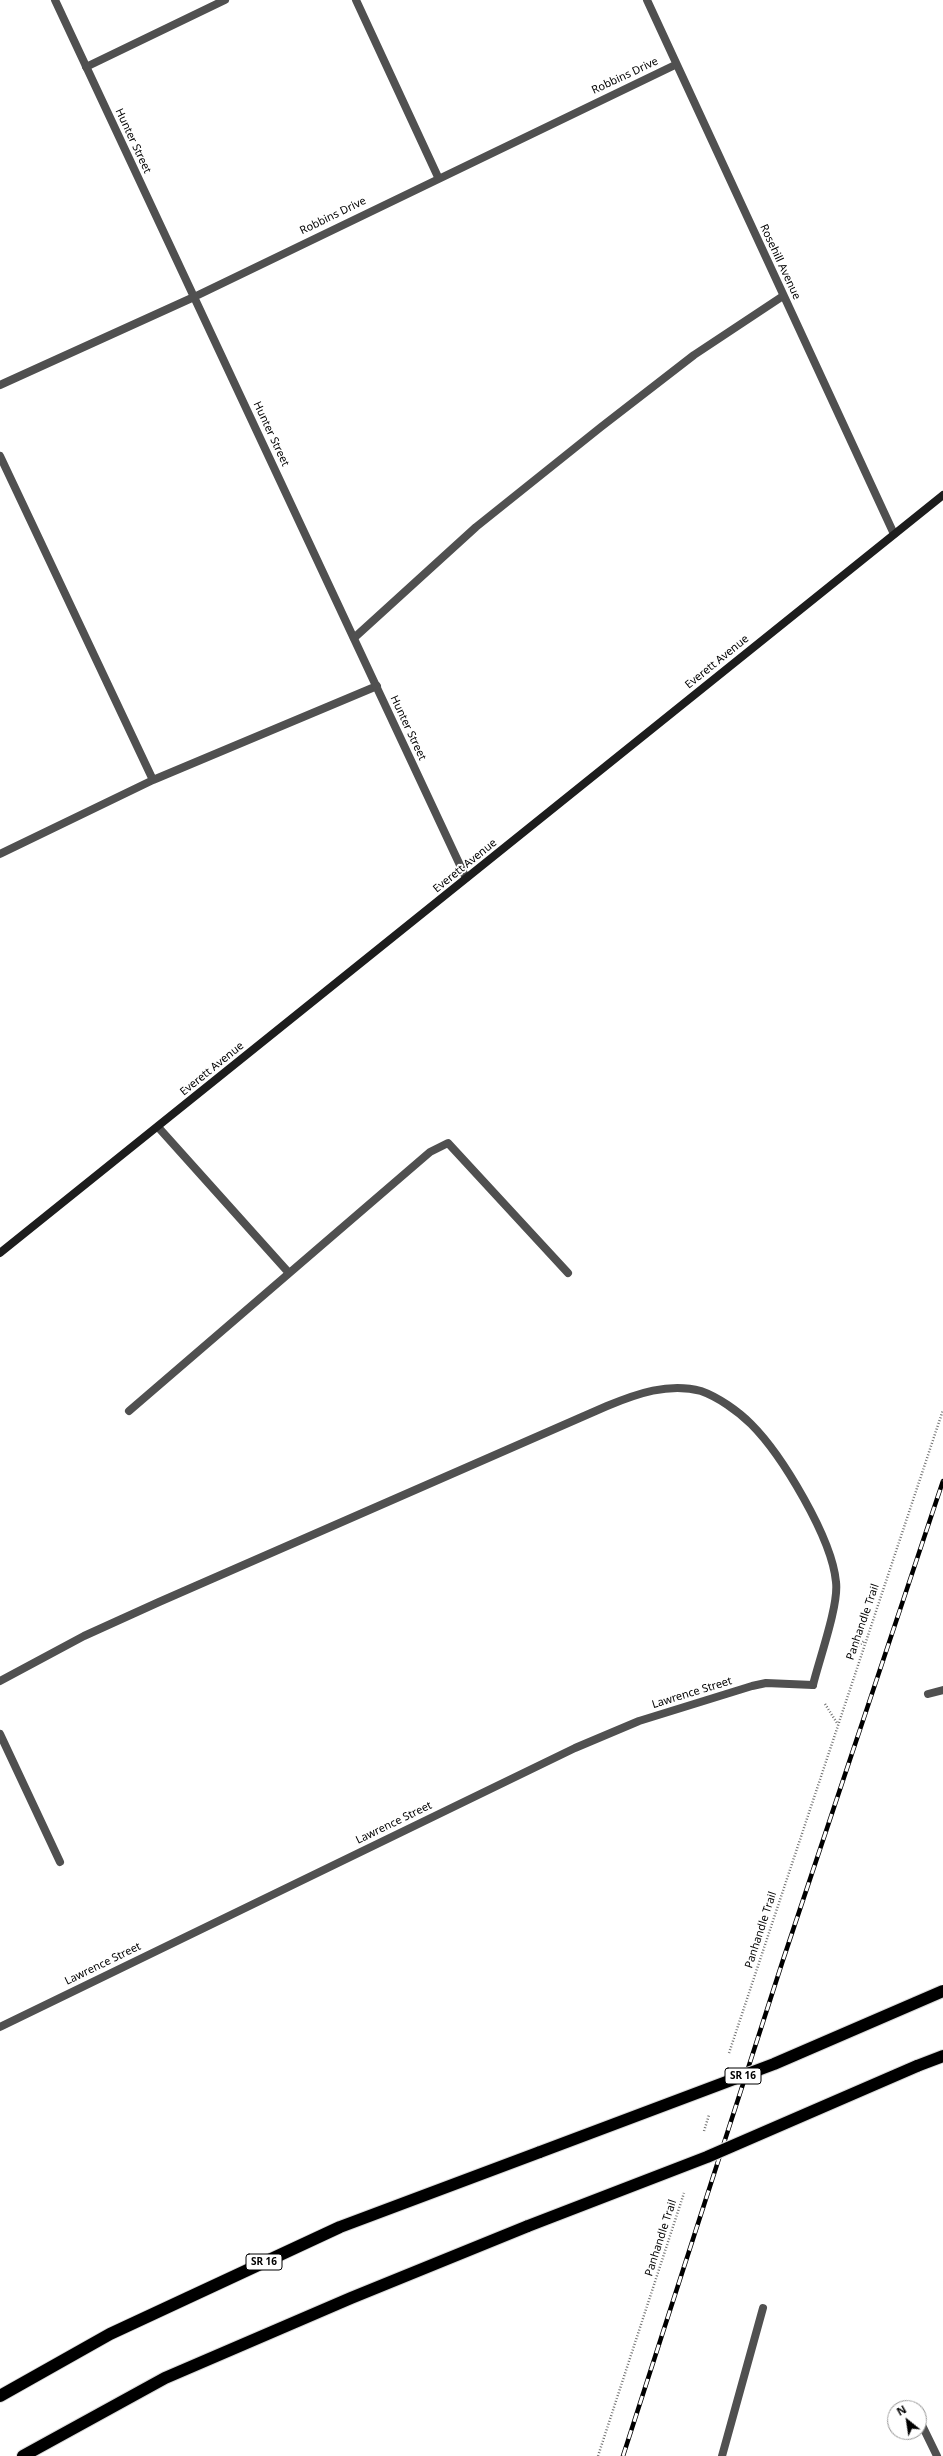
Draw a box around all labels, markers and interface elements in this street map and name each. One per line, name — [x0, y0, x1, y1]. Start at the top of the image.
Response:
street label: Robbins Drive — [590, 55, 660, 97]
street label: Hunter Street — [112, 106, 154, 176]
street label: Robbins Drive — [298, 194, 368, 238]
street label: Rosehill Avenue — [757, 222, 803, 302]
street label: Hunter Street — [250, 399, 292, 469]
street label: Everett Avenue — [683, 632, 751, 692]
street label: Hunter Street — [387, 693, 429, 763]
street label: Everett Avenue — [431, 836, 499, 896]
street label: Everett Avenue — [178, 1039, 246, 1099]
street label: Panhandle Trail — [844, 1582, 882, 1662]
street label: Lawrence Street — [650, 1675, 734, 1711]
street label: Lawrence Street — [354, 1799, 434, 1847]
street label: Panhandle Trail — [742, 1890, 780, 1970]
street label: Lawrence Street — [63, 1940, 143, 1988]
road number: SR 16 — [725, 2068, 761, 2084]
street label: Panhandle Trail — [642, 2198, 680, 2278]
road number: SR 16 — [246, 2254, 282, 2270]
north arrow — [887, 2400, 927, 2440]
text: N — [894, 2401, 909, 2419]

